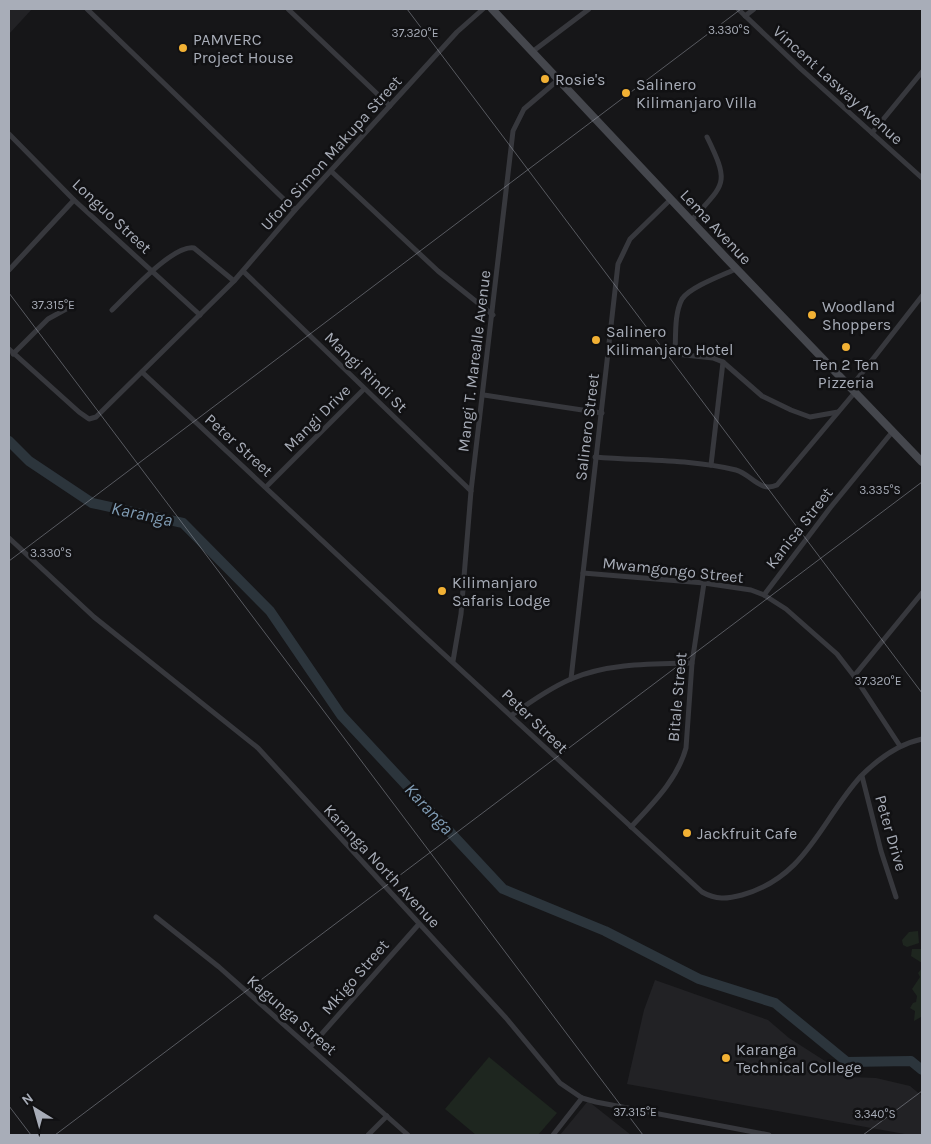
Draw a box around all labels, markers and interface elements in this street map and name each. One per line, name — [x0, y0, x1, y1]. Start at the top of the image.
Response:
street label: Vincent Lasway Avenue — [769, 22, 907, 148]
text: 3.330°S — [708, 23, 750, 37]
text: 37.320°E — [392, 26, 438, 40]
place label: PAMVERC Project House — [193, 30, 293, 67]
marker: PAMVERC Project House — [177, 42, 189, 54]
place label: Rosie's — [555, 70, 606, 89]
street label: Uforo Simon Makupa Street — [257, 72, 405, 234]
marker: Rosie's — [539, 73, 551, 85]
place label: Salinero Kilimanjaro Villa — [636, 75, 757, 112]
marker: Salinero Kilimanjaro Villa — [620, 87, 632, 99]
street label: Longuo Street — [69, 175, 155, 257]
street label: Lema Avenue — [676, 185, 756, 269]
street label: Mangi T. Marealle Avenue — [453, 269, 495, 453]
place label: Woodland Shoppers — [822, 297, 895, 334]
text: 37.315°E — [31, 298, 75, 312]
marker: Woodland Shoppers — [806, 309, 818, 321]
place label: Salinero Kilimanjaro Hotel — [606, 322, 733, 359]
street label: Mangi Rindi St — [321, 328, 411, 416]
marker: Salinero Kilimanjaro Hotel — [590, 334, 602, 346]
marker: Ten 2 Ten Pizzeria — [840, 341, 852, 353]
place label: Ten 2 Ten Pizzeria — [813, 355, 879, 392]
street label: Salinero Street — [571, 372, 603, 482]
street label: Mangi Drive — [280, 381, 354, 455]
street label: Peter Street — [201, 410, 277, 480]
text: 3.335°S — [859, 483, 901, 497]
street label: Kanisa Street — [761, 484, 837, 572]
water label: Karanga — [109, 497, 175, 531]
text: 3.330°S — [30, 546, 72, 560]
street label: Mwamgongo Street — [601, 553, 745, 587]
place label: Kilimanjaro Safaris Lodge — [452, 573, 550, 610]
marker: Kilimanjaro Safaris Lodge — [436, 585, 448, 597]
street label: Bitale Street — [664, 651, 690, 743]
text: 37.320°E — [855, 674, 901, 688]
street label: Peter Street — [498, 685, 572, 757]
water label: Karanga — [400, 779, 458, 839]
street label: Peter Drive — [871, 793, 911, 873]
street label: Karanga North Avenue — [320, 800, 444, 932]
place label: Jackfruit Cafe — [697, 824, 797, 843]
marker: Jackfruit Cafe — [681, 827, 693, 839]
street label: Mkigo Street — [317, 936, 393, 1018]
street label: Kagunga Street — [243, 971, 341, 1059]
place label: Karanga Technical College — [736, 1040, 862, 1077]
marker: Karanga Technical College — [720, 1052, 732, 1064]
north arrow — [10, 1084, 60, 1134]
text: N — [18, 1089, 37, 1109]
text: 37.315°E — [613, 1105, 657, 1119]
text: 3.340°S — [854, 1107, 896, 1121]

